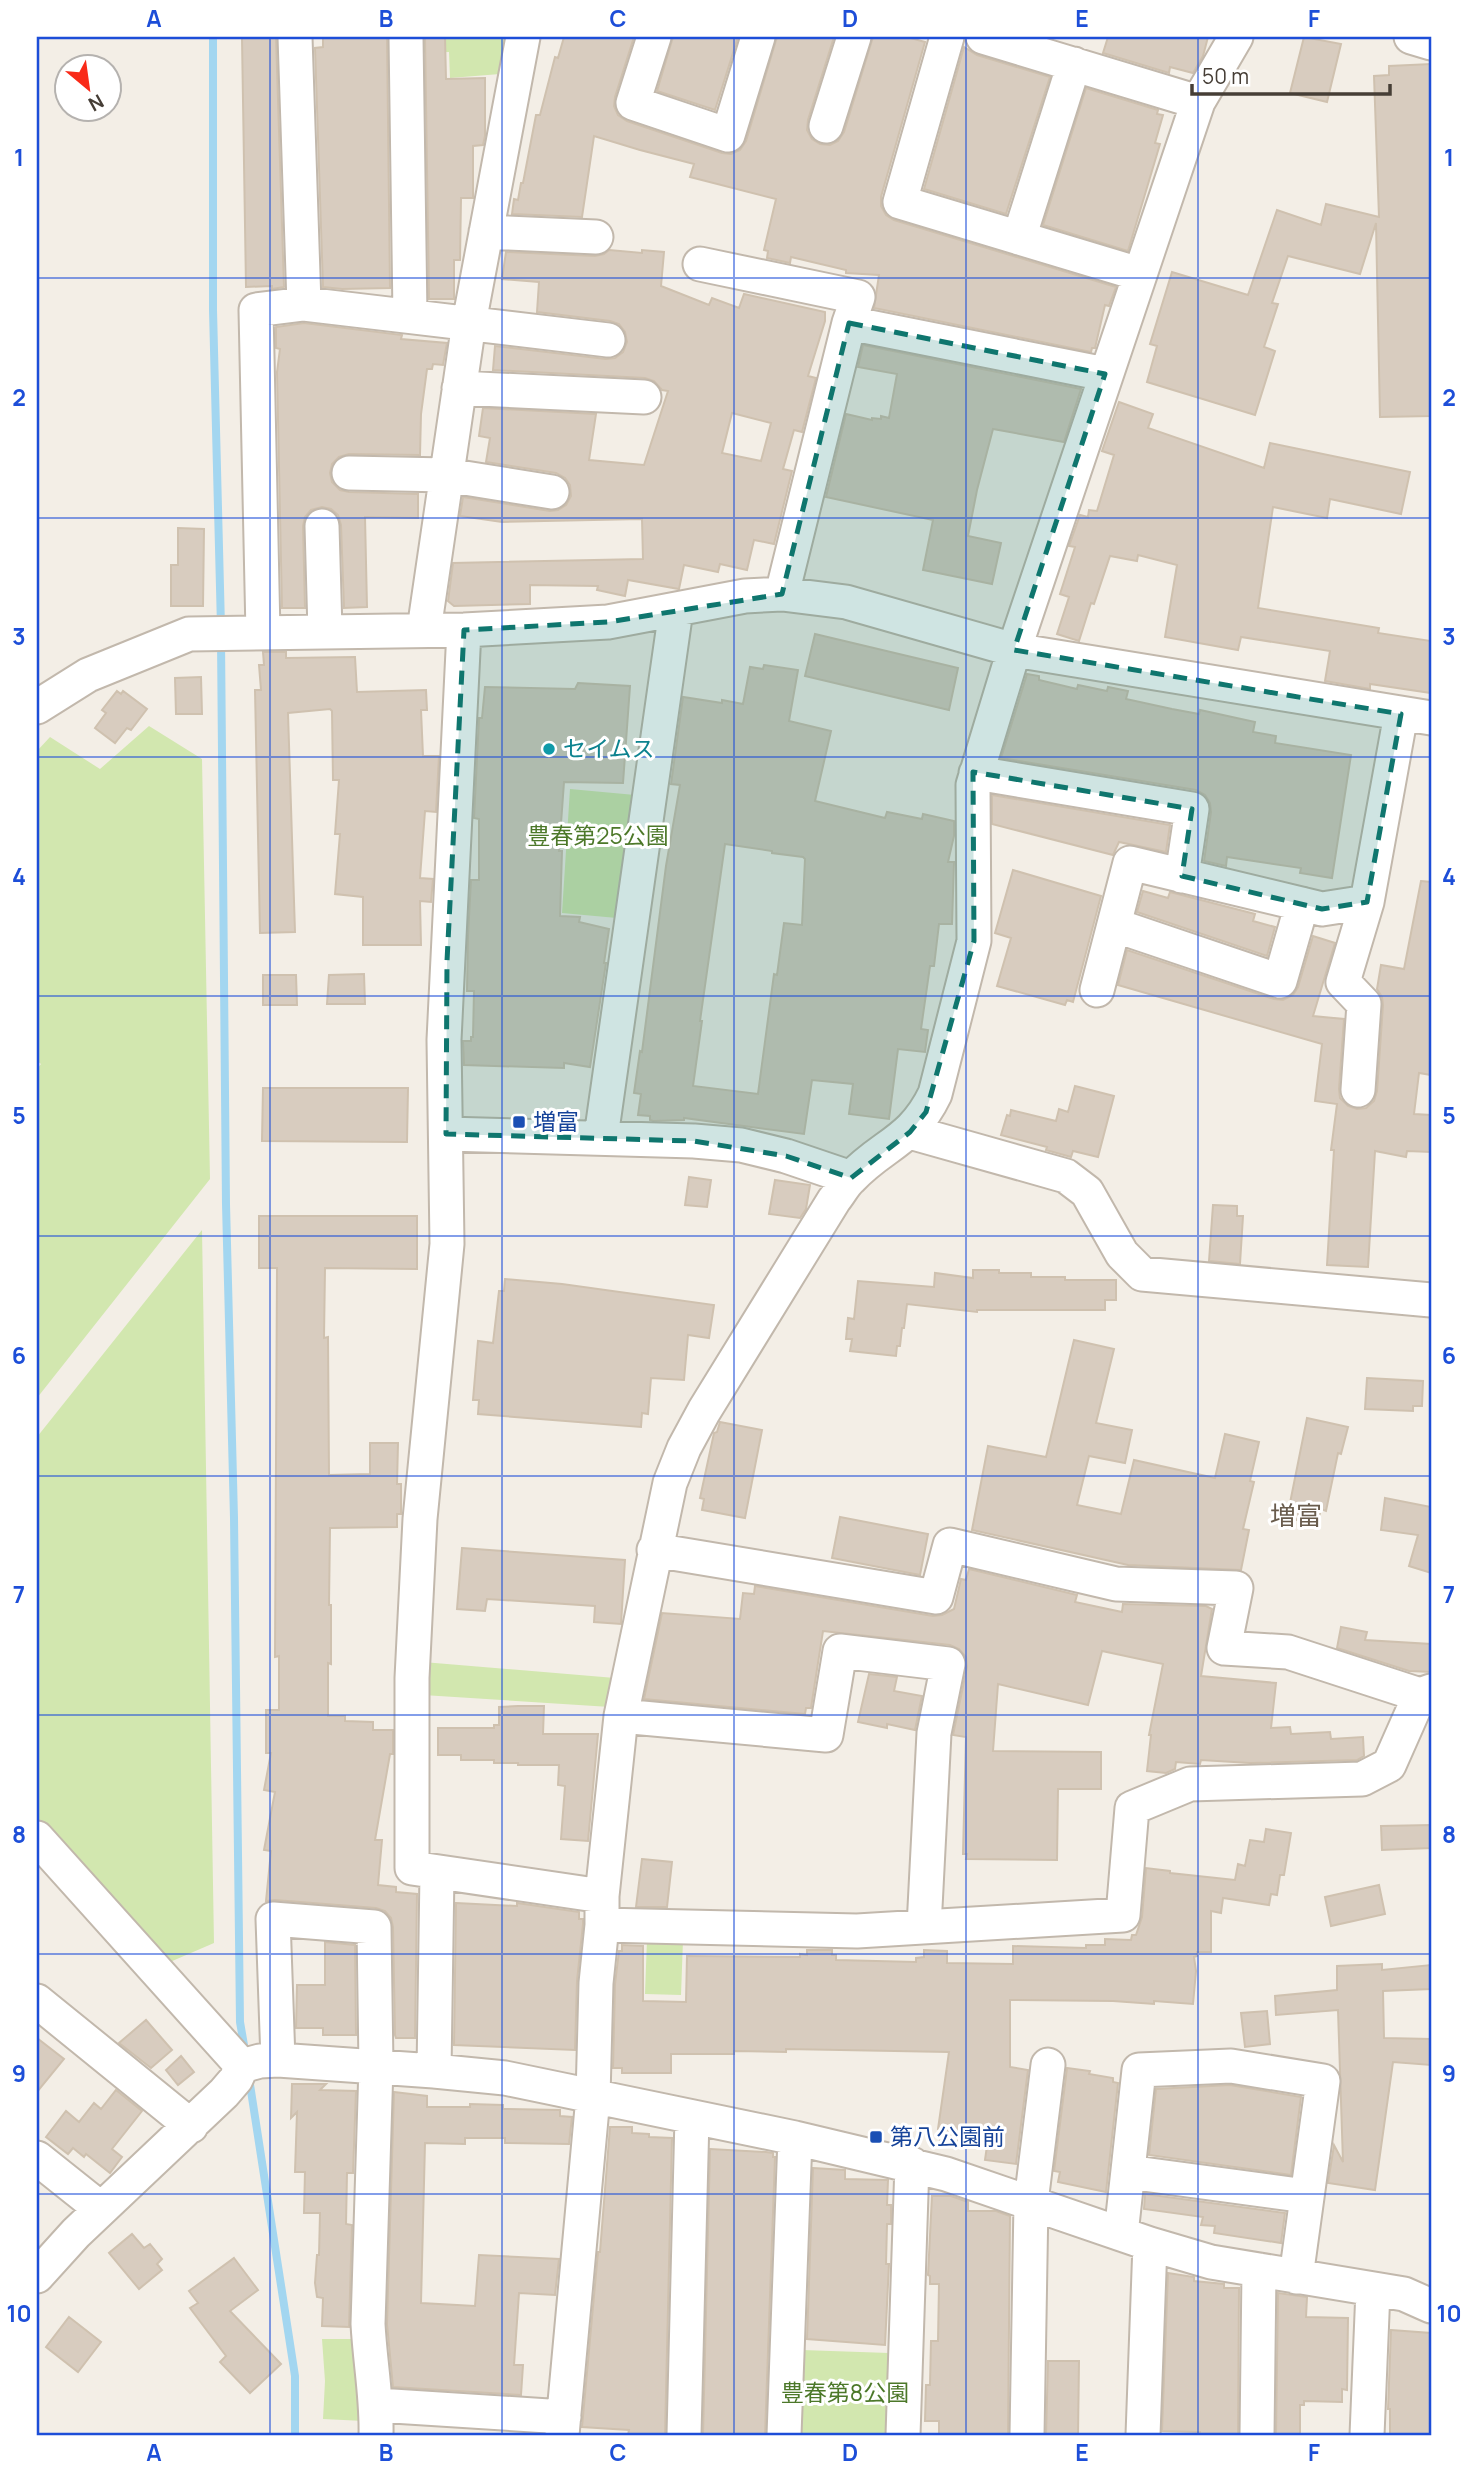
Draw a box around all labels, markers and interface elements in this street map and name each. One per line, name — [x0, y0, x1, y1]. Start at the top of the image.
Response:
text: A — [146, 2, 162, 34]
text: B — [379, 2, 393, 34]
text: C — [610, 2, 627, 34]
text: D — [842, 2, 858, 34]
text: E — [1075, 2, 1089, 34]
text: F — [1308, 2, 1320, 34]
north arrow — [52, 52, 122, 122]
scale bar — [1192, 52, 1389, 96]
text: 50 m — [1202, 62, 1249, 90]
text: N — [84, 88, 109, 118]
text: 1 — [14, 141, 24, 173]
text: 1 — [1444, 141, 1454, 173]
text: 2 — [12, 381, 26, 413]
text: 2 — [1442, 381, 1456, 413]
text: 3 — [12, 620, 26, 652]
text: 3 — [1442, 620, 1456, 652]
place label: セイムス — [563, 732, 655, 764]
marker: セイムス — [541, 741, 557, 757]
park label: 豊春第25公園 — [527, 819, 669, 851]
text: 4 — [12, 860, 26, 892]
text: 4 — [1442, 860, 1456, 892]
text: 5 — [12, 1099, 26, 1131]
text: 5 — [1442, 1099, 1456, 1131]
place label: 増富 — [533, 1105, 579, 1137]
marker: 増富 — [511, 1114, 527, 1130]
text: 6 — [12, 1339, 26, 1371]
text: 6 — [1442, 1339, 1456, 1371]
district label: 増富 — [1270, 1497, 1322, 1533]
text: 7 — [13, 1578, 25, 1610]
text: 7 — [1443, 1578, 1455, 1610]
text: 8 — [12, 1818, 26, 1850]
text: 8 — [1442, 1818, 1456, 1850]
text: 9 — [12, 2057, 26, 2089]
text: 9 — [1442, 2057, 1456, 2089]
place label: 第八公園前 — [890, 2120, 1005, 2152]
marker: 第八公園前 — [868, 2129, 884, 2145]
text: 10 — [6, 2297, 32, 2329]
text: 10 — [1436, 2297, 1462, 2329]
park label: 豊春第8公園 — [781, 2376, 909, 2408]
text: A — [146, 2436, 162, 2468]
text: B — [379, 2436, 393, 2468]
text: C — [610, 2436, 627, 2468]
text: D — [842, 2436, 858, 2468]
text: E — [1075, 2436, 1089, 2468]
text: F — [1308, 2436, 1320, 2468]

